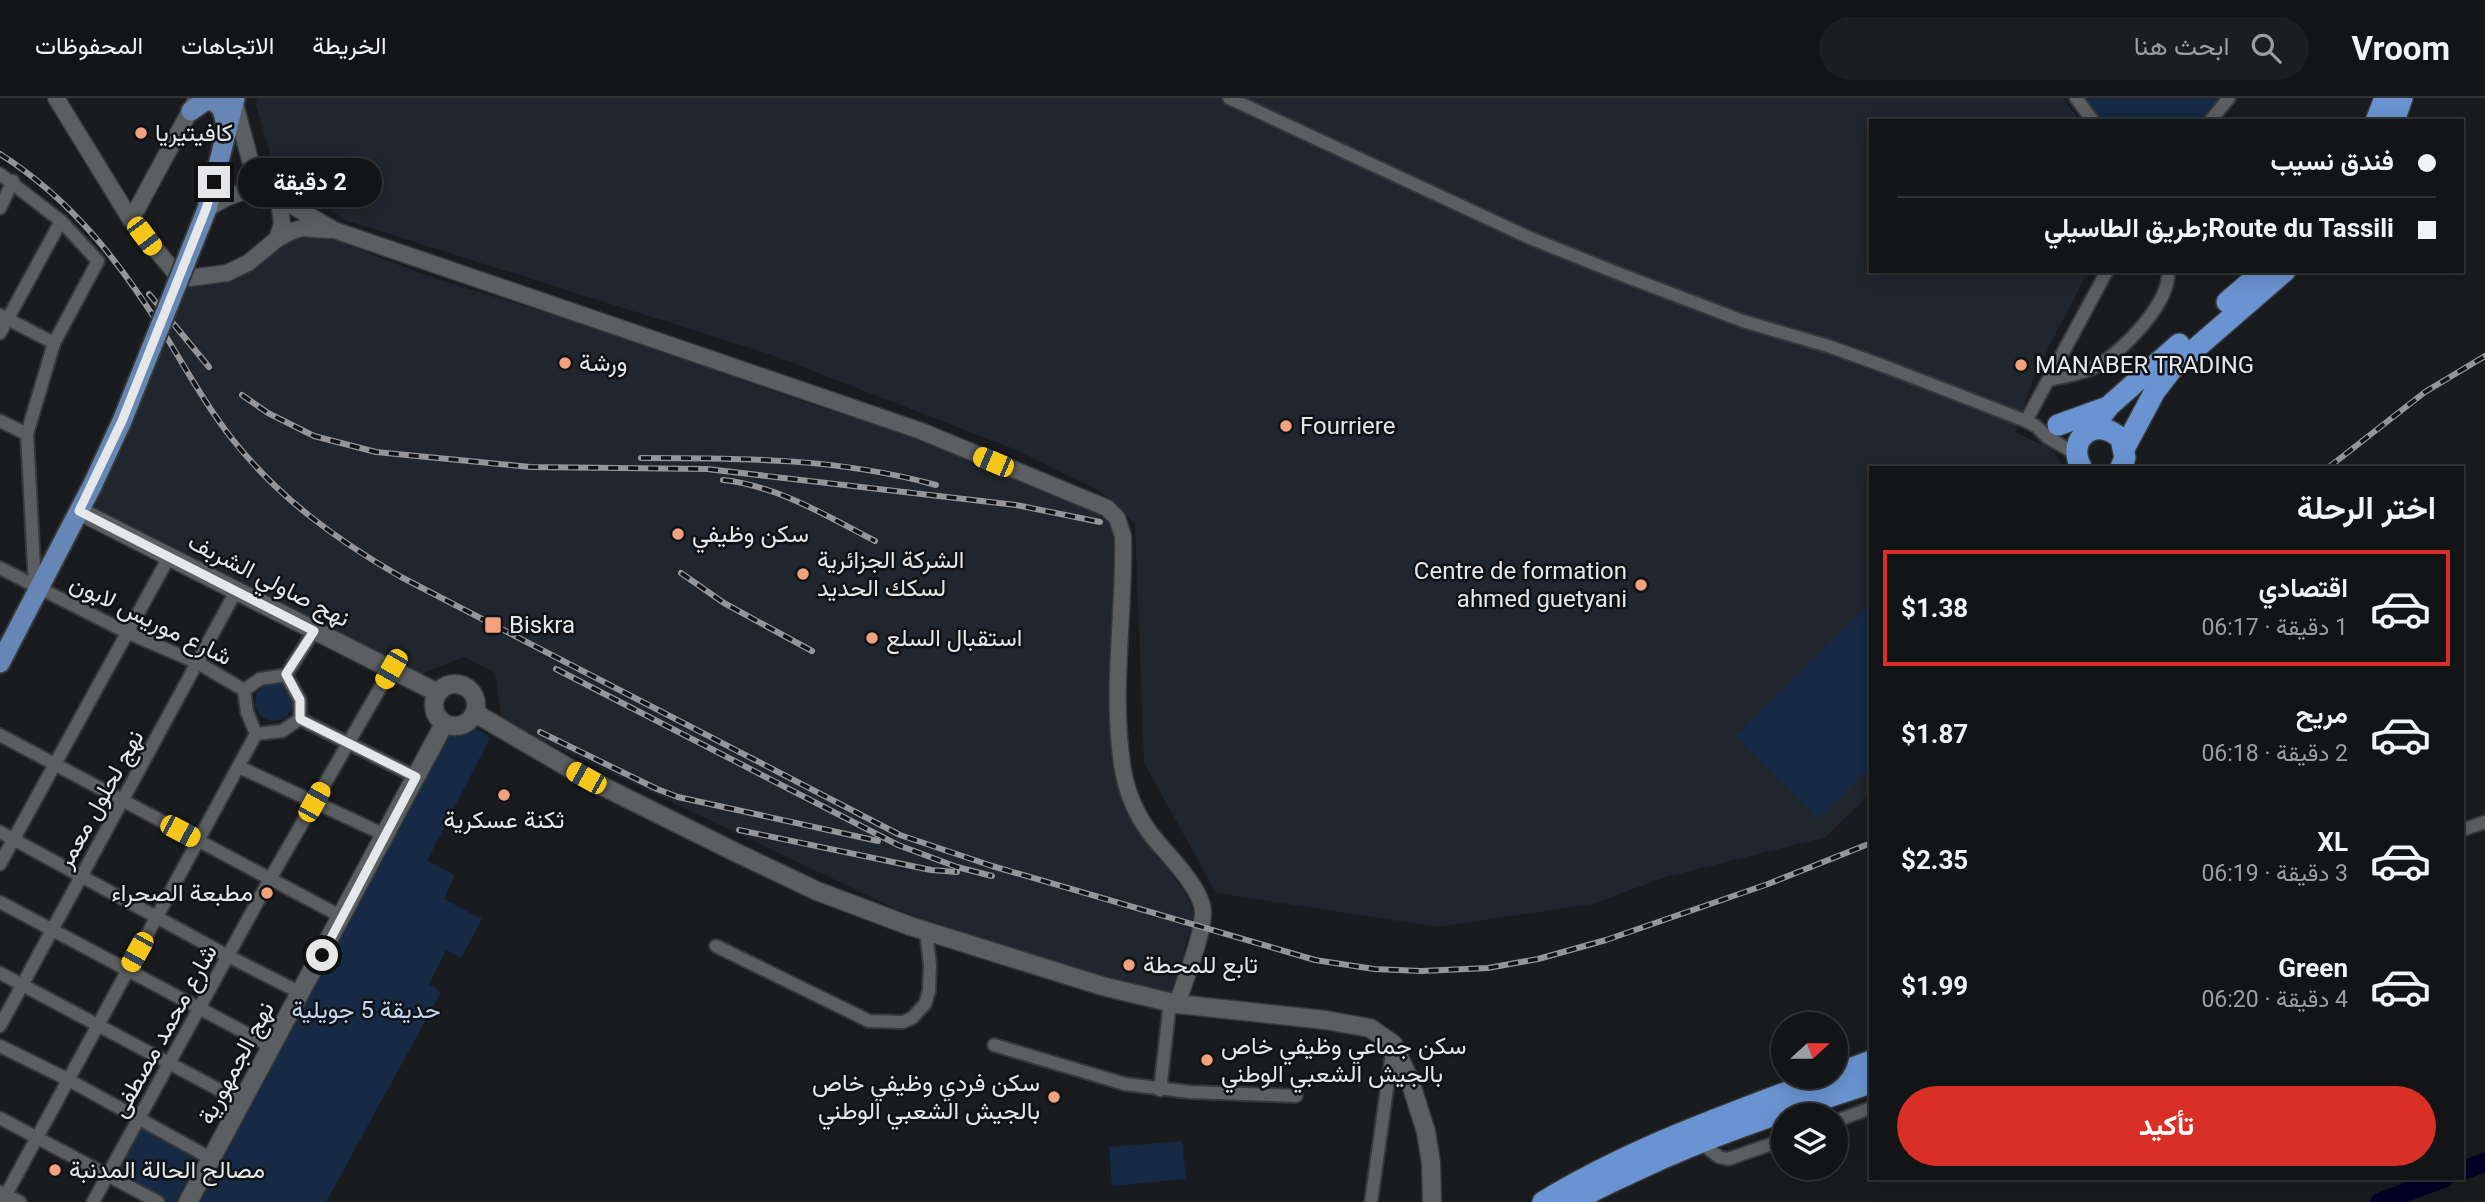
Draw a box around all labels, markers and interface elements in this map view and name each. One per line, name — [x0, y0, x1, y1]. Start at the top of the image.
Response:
search box — [1819, 17, 2309, 80]
icon: search — [2247, 29, 2285, 67]
text: Vroom — [2351, 29, 2450, 68]
text: ابحث هنا — [2134, 31, 2229, 61]
text: المحفوظات — [35, 32, 143, 60]
text: الاتجاهات — [181, 32, 274, 60]
text: الخريطة — [312, 32, 387, 60]
place label: كافيتيريا — [155, 119, 233, 148]
marker: كافيتيريا — [133, 125, 149, 141]
text: فندق نسيب — [2271, 146, 2394, 176]
callout: 2 دقيقة — [238, 158, 382, 206]
route end — [198, 166, 230, 198]
text: 2 دقيقة — [273, 169, 347, 196]
car — [123, 213, 166, 259]
text: Route du Tassili;طريق الطاسيلي — [2044, 213, 2394, 243]
place label: ورشة — [579, 349, 627, 378]
place label: MANABER TRADING — [2035, 351, 2254, 379]
marker: ورشة — [557, 355, 573, 371]
marker: MANABER TRADING — [2013, 357, 2029, 373]
place label: Fourriere — [1300, 412, 1395, 440]
marker: Fourriere — [1278, 418, 1294, 434]
car — [970, 444, 1017, 480]
text: اختر الرحلة — [2297, 489, 2436, 527]
place label: سكن وظيفي — [692, 520, 809, 553]
marker: سكن وظيفي — [670, 526, 686, 542]
street label: نهج صاولي الشربف — [181, 527, 354, 637]
place label: الشركة الجزائرية لسكك الحديد — [817, 546, 964, 602]
place label: Centre de formation ahmed guetyani — [1414, 557, 1627, 613]
marker: الشركة الجزائرية لسكك الحديد — [795, 566, 811, 582]
street label: شارع موريس لابون — [65, 569, 237, 673]
text: اقتصادي — [2259, 573, 2348, 603]
marker: Centre de formation ahmed guetyani — [1633, 577, 1649, 593]
icon: car — [2369, 577, 2432, 640]
text: $1.38 — [1901, 593, 1968, 623]
place label: Biskra — [509, 611, 575, 639]
text: 1 دقيقة · 06:17 — [2201, 614, 2348, 641]
marker: Biskra — [483, 615, 503, 635]
place label: استقبال السلع — [886, 624, 1022, 655]
marker: استقبال السلع — [864, 630, 880, 646]
car — [372, 646, 411, 692]
text: مريح — [2296, 699, 2348, 729]
icon: car — [2369, 703, 2432, 766]
text: $1.87 — [1901, 719, 1968, 749]
street label: نهج لحلول معمر — [50, 725, 152, 875]
text: 2 دقيقة · 06:18 — [2201, 740, 2348, 767]
car — [563, 759, 610, 797]
car — [295, 779, 334, 825]
marker: ثكنة عسكرية — [496, 787, 512, 803]
place label: ثكنة عسكرية — [444, 806, 565, 835]
car — [157, 812, 204, 850]
text: XL — [2317, 827, 2348, 857]
icon: car — [2369, 829, 2432, 892]
text: $2.35 — [1901, 845, 1968, 875]
text: 3 دقيقة · 06:19 — [2201, 860, 2348, 887]
place label: مطبعة الصحراء — [111, 879, 253, 908]
marker: مطبعة الصحراء — [259, 885, 275, 901]
car — [118, 929, 157, 975]
route start — [306, 939, 338, 971]
street label: شارع محمد مصطفى — [105, 940, 225, 1123]
place label: تابع للمحطة — [1143, 951, 1258, 982]
text: Green — [2278, 953, 2348, 983]
icon: car — [2369, 955, 2432, 1018]
marker: تابع للمحطة — [1121, 957, 1137, 973]
text: $1.99 — [1901, 971, 1968, 1001]
text: 4 دقيقة · 06:20 — [2201, 986, 2348, 1013]
park label: حديقة 5 جويلية — [291, 996, 441, 1025]
street label: نهج الجمهورية — [192, 997, 283, 1130]
north arrow — [1771, 1012, 1848, 1088]
map controls — [1771, 1012, 1848, 1180]
place label: سكن جماعي وظيفي خاص بالجيش الشعبي الوطني — [1221, 1032, 1466, 1093]
marker: سكن جماعي وظيفي خاص بالجيش الشعبي الوطني — [1199, 1052, 1215, 1068]
place label: سكن فردي وظيفي خاص بالجيش الشعبي الوطني — [812, 1069, 1040, 1130]
button: تأكيد — [1897, 1086, 2436, 1166]
marker: سكن فردي وظيفي خاص بالجيش الشعبي الوطني — [1046, 1089, 1062, 1105]
button: layers — [1771, 1103, 1848, 1180]
place label: مصالح الحالة المدنبة — [69, 1156, 265, 1187]
marker: مصالح الحالة المدنبة — [47, 1162, 63, 1178]

